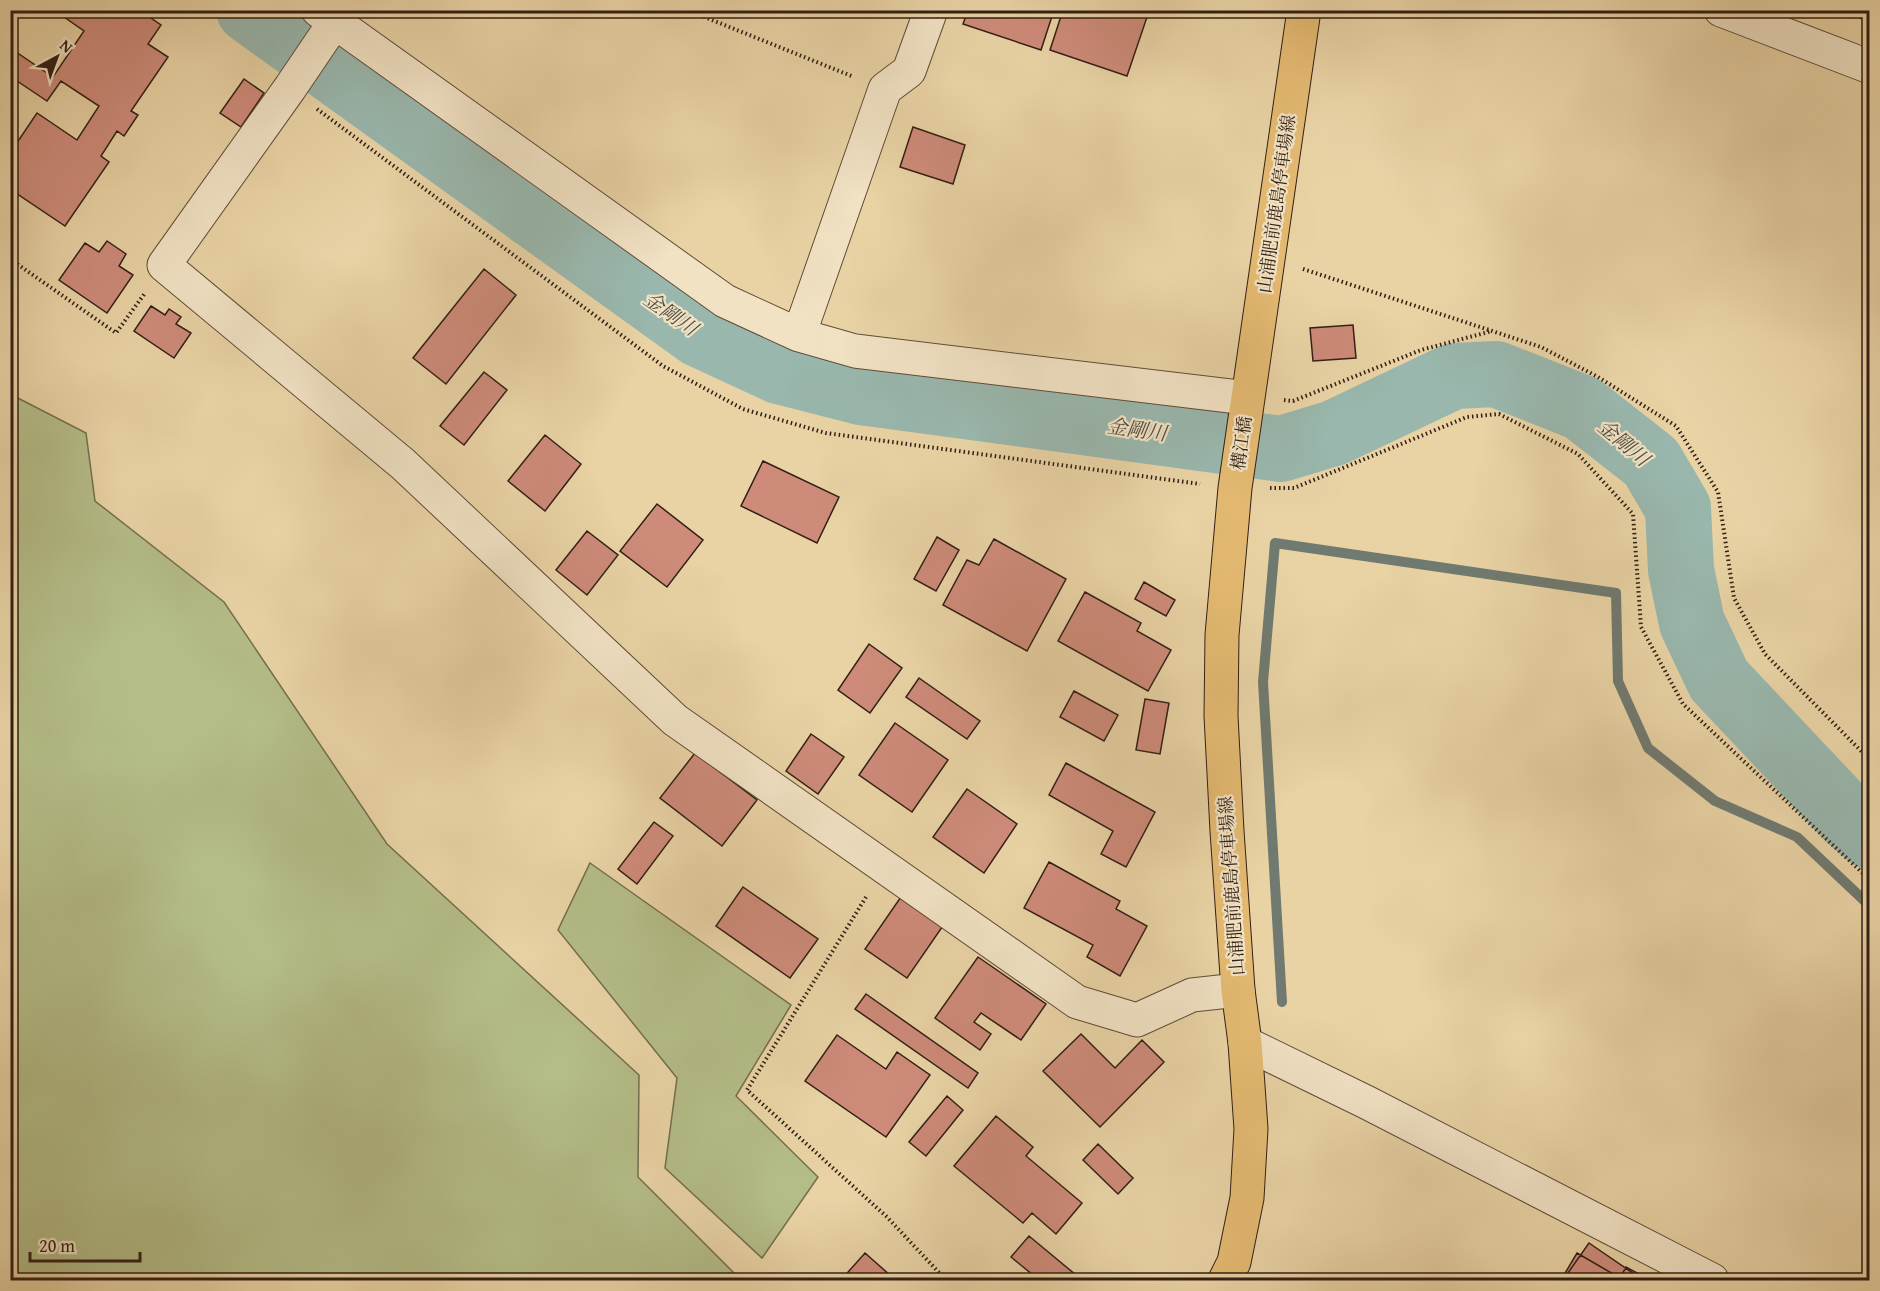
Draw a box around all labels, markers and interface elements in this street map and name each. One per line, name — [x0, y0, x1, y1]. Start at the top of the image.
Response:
north arrow — [27, 27, 87, 87]
text: N — [55, 33, 79, 58]
street label: 山浦肥前鹿島停車場線 — [1250, 113, 1302, 295]
water label: 金剛川 — [638, 284, 706, 343]
water label: 金剛川 — [1105, 410, 1171, 448]
water label: 金剛川 — [1592, 412, 1658, 474]
street label: 構江橋 — [1224, 414, 1258, 472]
street label: 山浦肥前鹿島停車場線 — [1211, 795, 1251, 977]
scale bar — [30, 1225, 140, 1263]
text: 20 m — [39, 1232, 75, 1259]

